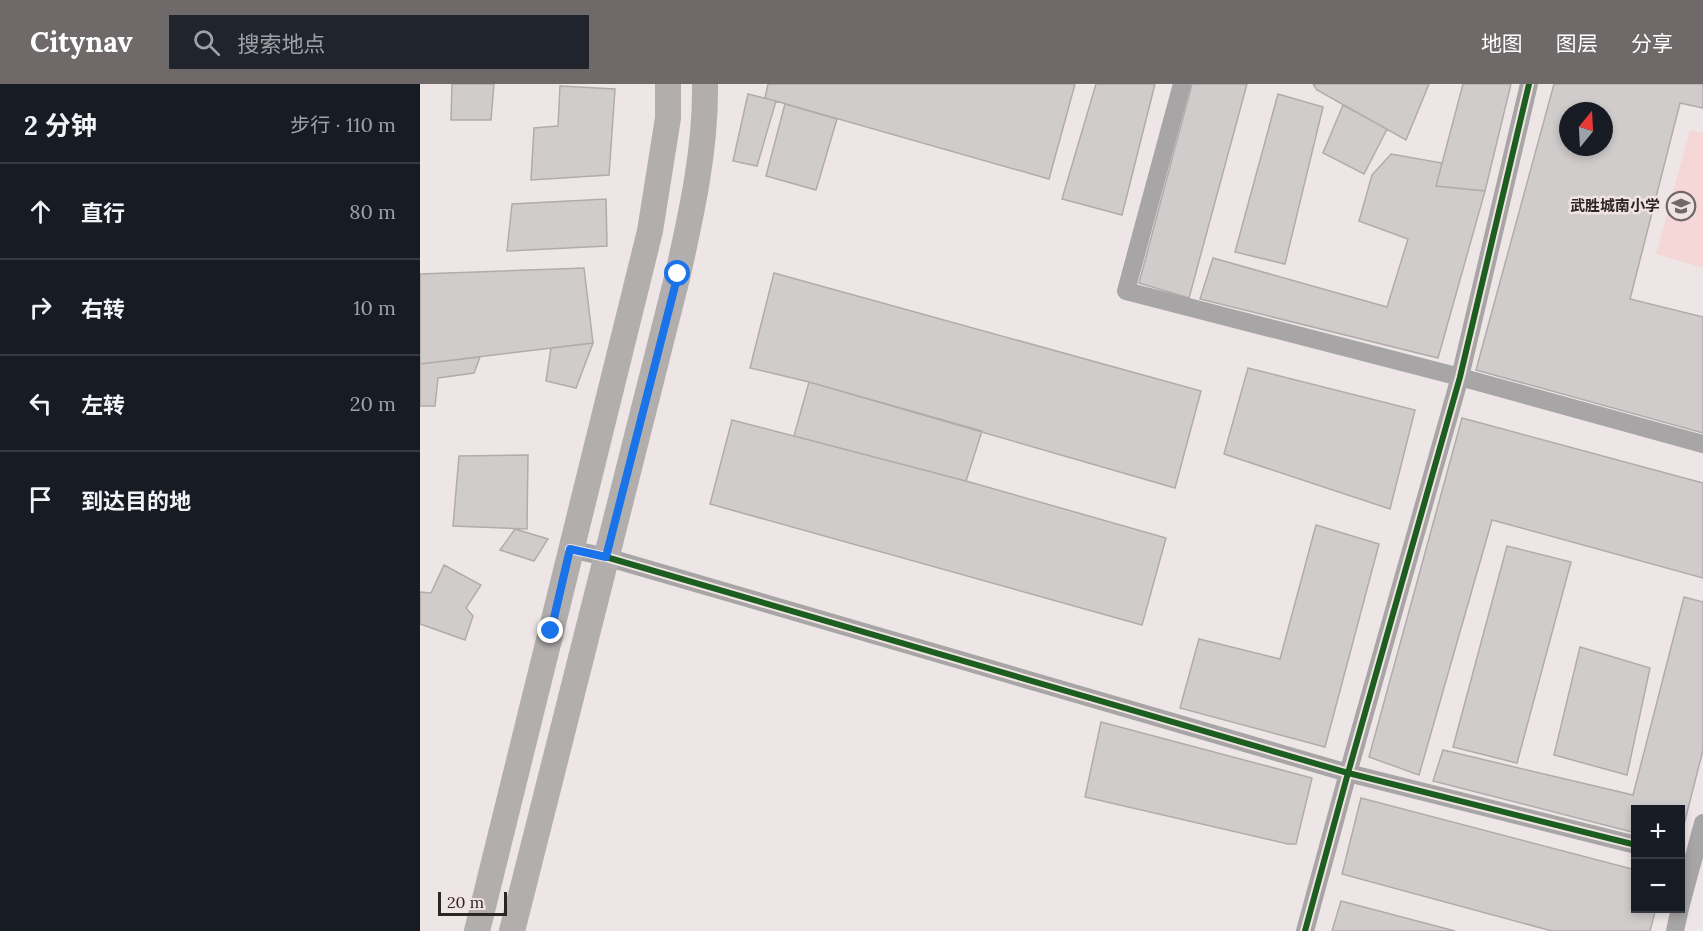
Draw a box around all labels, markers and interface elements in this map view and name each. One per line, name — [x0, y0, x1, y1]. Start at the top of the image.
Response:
search box — [169, 15, 589, 69]
text: Citynav — [30, 24, 133, 60]
icon: search — [190, 26, 223, 59]
text: 搜索地点 — [238, 30, 326, 58]
text: 地图 — [1481, 30, 1523, 57]
text: 图层 — [1556, 30, 1598, 57]
text: 分享 — [1631, 30, 1673, 57]
north arrow — [1559, 102, 1613, 156]
text: 2 分钟 — [24, 109, 97, 142]
text: 步行 · 110 m — [290, 112, 396, 137]
school or university icon: 武胜城南小学 — [1665, 190, 1697, 222]
icon: ahead — [24, 195, 57, 228]
place label: 武胜城南小学 — [1570, 196, 1660, 215]
text: 直行 — [81, 199, 125, 227]
text: 80 m — [349, 199, 396, 224]
route start — [664, 260, 690, 286]
icon: right — [24, 291, 57, 324]
text: 右转 — [81, 295, 125, 323]
text: 10 m — [353, 295, 396, 320]
icon: left — [24, 387, 57, 420]
text: 左转 — [81, 391, 125, 419]
text: 20 m — [350, 391, 396, 416]
icon: arrive — [24, 483, 57, 516]
text: 到达目的地 — [81, 487, 191, 515]
route end — [537, 617, 563, 643]
map controls — [1631, 805, 1685, 913]
button: + — [1631, 805, 1685, 859]
button: − — [1631, 859, 1685, 913]
scale bar — [438, 889, 507, 916]
text: 20 m — [447, 892, 484, 912]

